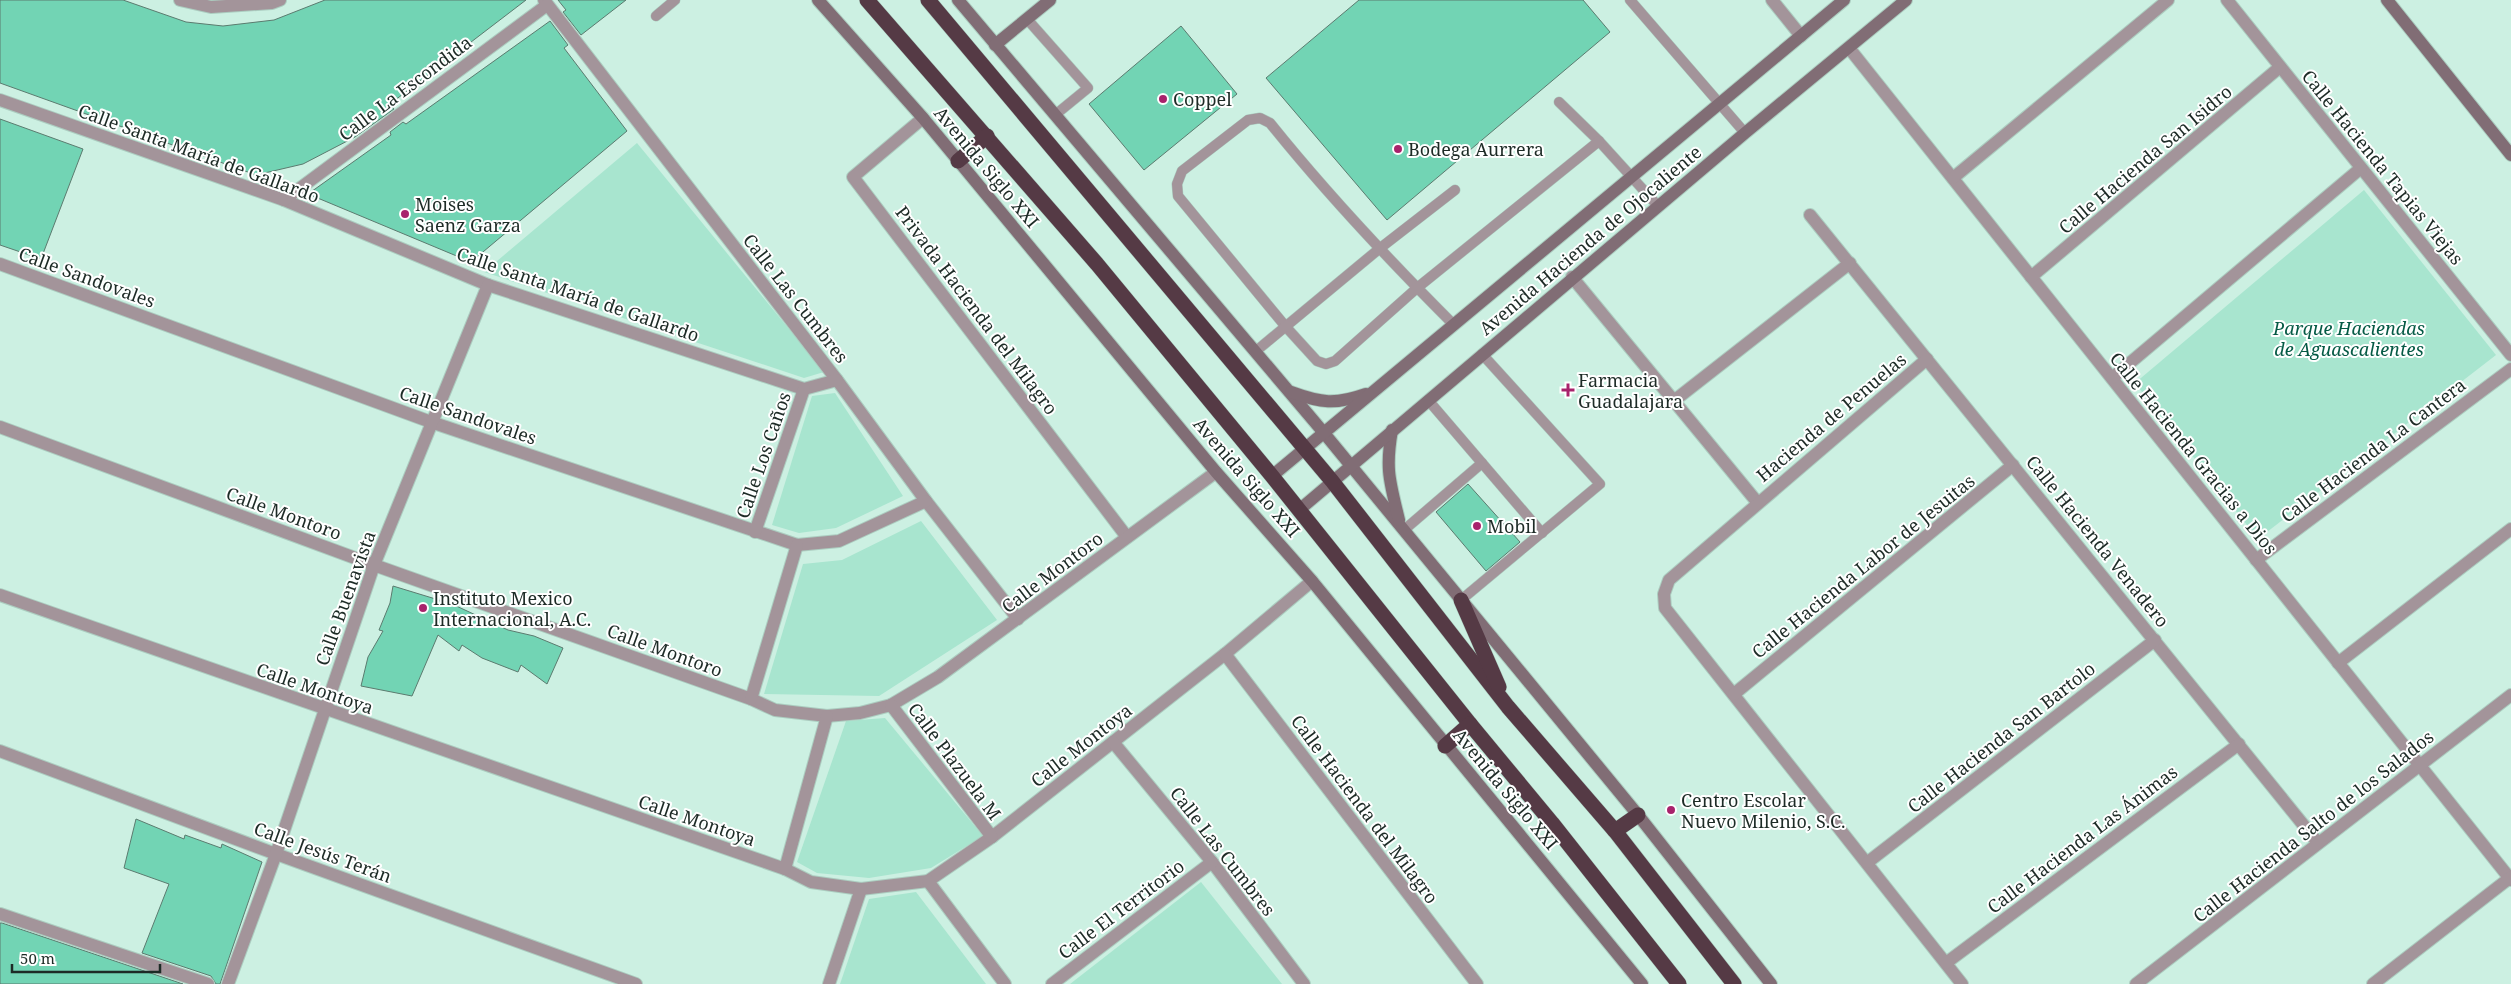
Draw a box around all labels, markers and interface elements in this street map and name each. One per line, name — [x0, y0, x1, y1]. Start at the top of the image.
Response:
street label: Calle La Escondida — [334, 30, 476, 146]
street label: Calle Hacienda Tapias Viejas — [2297, 64, 2469, 270]
street label: Calle Hacienda San Isidro — [2053, 79, 2237, 239]
place label: Coppel — [1173, 87, 1232, 111]
marker: Coppel — [1157, 93, 1169, 105]
street label: Calle Santa María de Gallardo — [75, 98, 323, 208]
street label: Avenida Siglo XXI — [929, 101, 1045, 233]
place label: Bodega Aurrera — [1408, 137, 1544, 161]
street label: Avenida Hacienda de Ojocaliente — [1474, 140, 1706, 340]
marker: Bodega Aurrera — [1392, 143, 1404, 155]
place label: Moises Saenz Garza — [415, 192, 521, 237]
street label: Privada Hacienda del Milagro — [891, 201, 1063, 419]
marker: Moises Saenz Garza — [399, 208, 411, 220]
street label: Calle Las Cumbres — [738, 229, 854, 367]
street label: Calle Sandovales — [15, 241, 159, 313]
street label: Calle Santa María de Gallardo — [454, 241, 702, 347]
park label: Parque Haciendas de Aguascalientes — [2272, 316, 2425, 361]
street label: Hacienda de Penuelas — [1751, 347, 1911, 487]
street label: Calle Hacienda Gracias a Dios — [2105, 347, 2283, 559]
place label: Farmacia Guadalajara — [1578, 368, 1683, 413]
street label: Calle Hacienda La Cantera — [2276, 372, 2470, 528]
street label: Calle Sandovales — [396, 380, 540, 450]
marker: Farmacia Guadalajara — [1562, 384, 1574, 396]
street label: Calle Los Caños — [730, 389, 796, 521]
street label: Avenida Siglo XXI — [1188, 412, 1306, 542]
street label: Calle Hacienda Venadero — [2021, 450, 2175, 632]
street label: Calle Hacienda Labor de Jesuitas — [1747, 469, 1979, 663]
street label: Calle Montoro — [223, 481, 345, 545]
place label: Mobil — [1487, 514, 1537, 538]
marker: Mobil — [1471, 520, 1483, 532]
street label: Calle Montoro — [996, 526, 1108, 618]
street label: Calle Buenavista — [309, 527, 381, 669]
place label: Instituto Mexico Internacional, A.C. — [433, 586, 591, 631]
marker: Instituto Mexico Internacional, A.C. — [417, 602, 429, 614]
street label: Calle Montoro — [604, 618, 726, 682]
street label: Calle Hacienda San Bartolo — [1902, 656, 2100, 818]
street label: Calle Montoya — [253, 657, 377, 719]
street label: Calle Plazuela M — [903, 698, 1007, 825]
street label: Calle Montoya — [1025, 698, 1137, 792]
street label: Calle Hacienda del Milagro — [1286, 710, 1444, 908]
street label: Avenida Siglo XXI — [1448, 723, 1564, 855]
street label: Calle Hacienda Salto de los Salados — [2188, 724, 2438, 928]
street label: Calle Hacienda Las Ánimas — [1982, 760, 2182, 918]
street label: Calle Las Cumbres — [1165, 782, 1281, 920]
place label: Centro Escolar Nuevo Milenio, S.C. — [1681, 788, 1846, 833]
street label: Calle Montoya — [635, 789, 759, 851]
marker: Centro Escolar Nuevo Milenio, S.C. — [1665, 804, 1677, 816]
street label: Calle Jesús Terán — [251, 816, 395, 888]
street label: Calle El Territorio — [1053, 854, 1189, 964]
scale bar — [12, 942, 160, 974]
text: 50 m — [20, 948, 55, 968]

